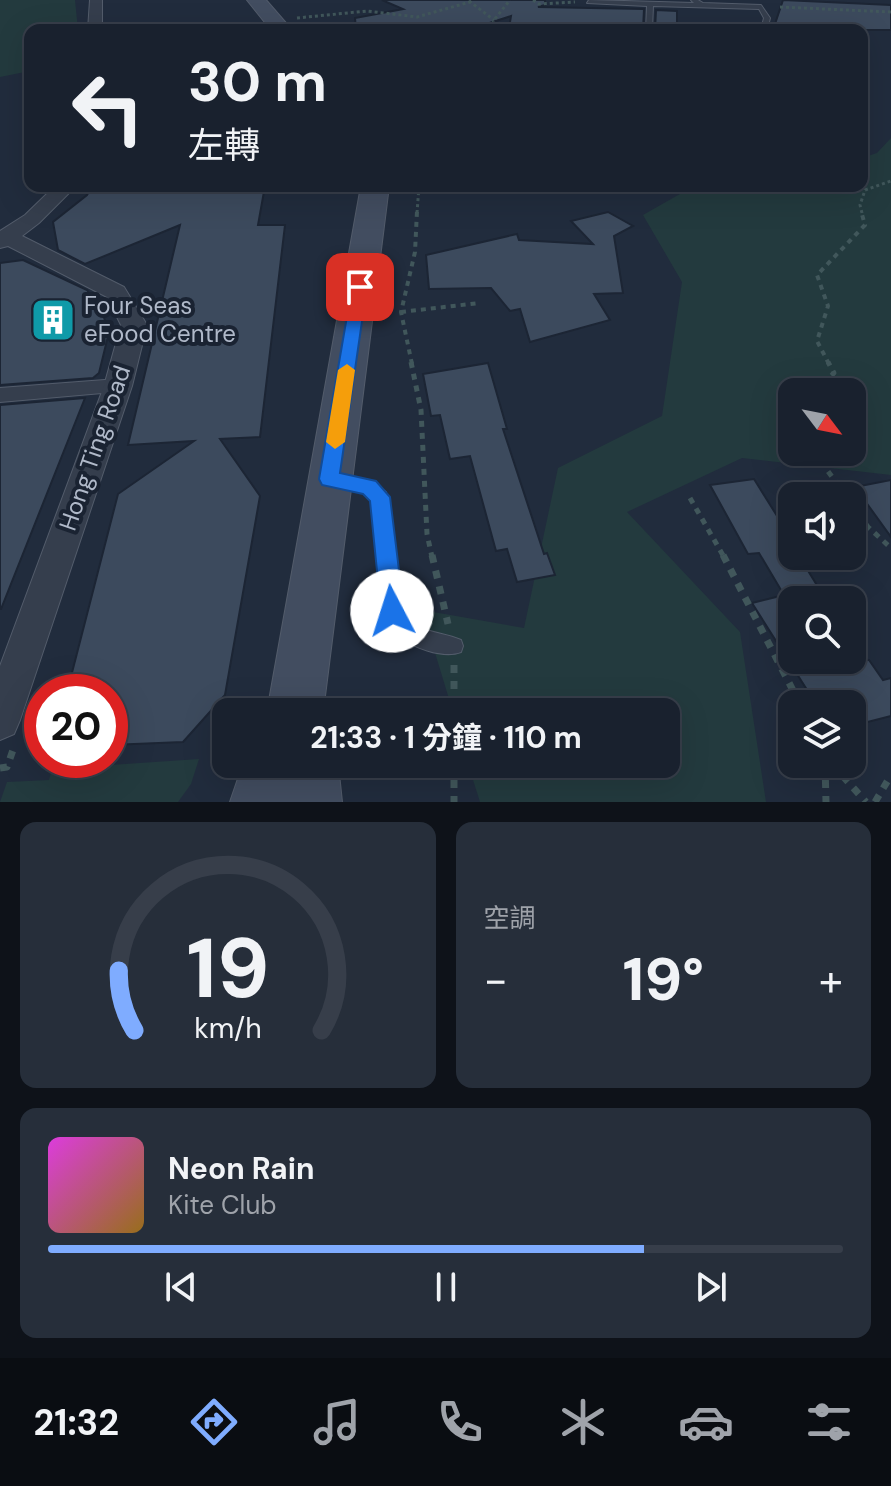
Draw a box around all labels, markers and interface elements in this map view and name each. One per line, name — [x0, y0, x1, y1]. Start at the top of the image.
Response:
text: 30 m — [188, 45, 327, 118]
icon: left — [56, 56, 160, 160]
text: 左轉 — [188, 122, 260, 169]
pin — [326, 253, 394, 321]
icon: arrive — [338, 265, 382, 309]
place label: Four Seas eFood Centre — [84, 290, 236, 349]
building icon: Four Seas eFood Centre — [29, 296, 77, 344]
street label: Hong Ting Road — [52, 361, 137, 535]
north arrow — [778, 378, 866, 466]
map controls — [778, 378, 866, 778]
button: sound — [778, 482, 866, 570]
position arrow — [350, 569, 434, 653]
button: search — [778, 586, 866, 674]
speed limit sign: 20 — [24, 674, 128, 778]
button: layers — [778, 690, 866, 778]
text: 21:33 · 1 分鐘 · 110 m — [310, 718, 582, 757]
text: 空調 — [484, 901, 536, 935]
text: 19 — [186, 914, 269, 1023]
text: 19° — [622, 940, 704, 1019]
text: − — [484, 951, 508, 1009]
text: + — [819, 951, 843, 1009]
text: km/h — [194, 1010, 262, 1047]
text: Neon Rain — [168, 1149, 314, 1188]
text: Kite Club — [168, 1188, 277, 1222]
icon: previous — [159, 1265, 203, 1309]
icon: pause — [424, 1265, 468, 1309]
icon: next — [689, 1265, 733, 1309]
icon: directions — [186, 1394, 242, 1450]
icon: music — [309, 1394, 365, 1450]
icon: phone — [432, 1394, 488, 1450]
icon: climate — [555, 1394, 611, 1450]
icon: car — [678, 1394, 734, 1450]
icon: filters — [801, 1394, 857, 1450]
text: 21:32 — [34, 1399, 119, 1446]

